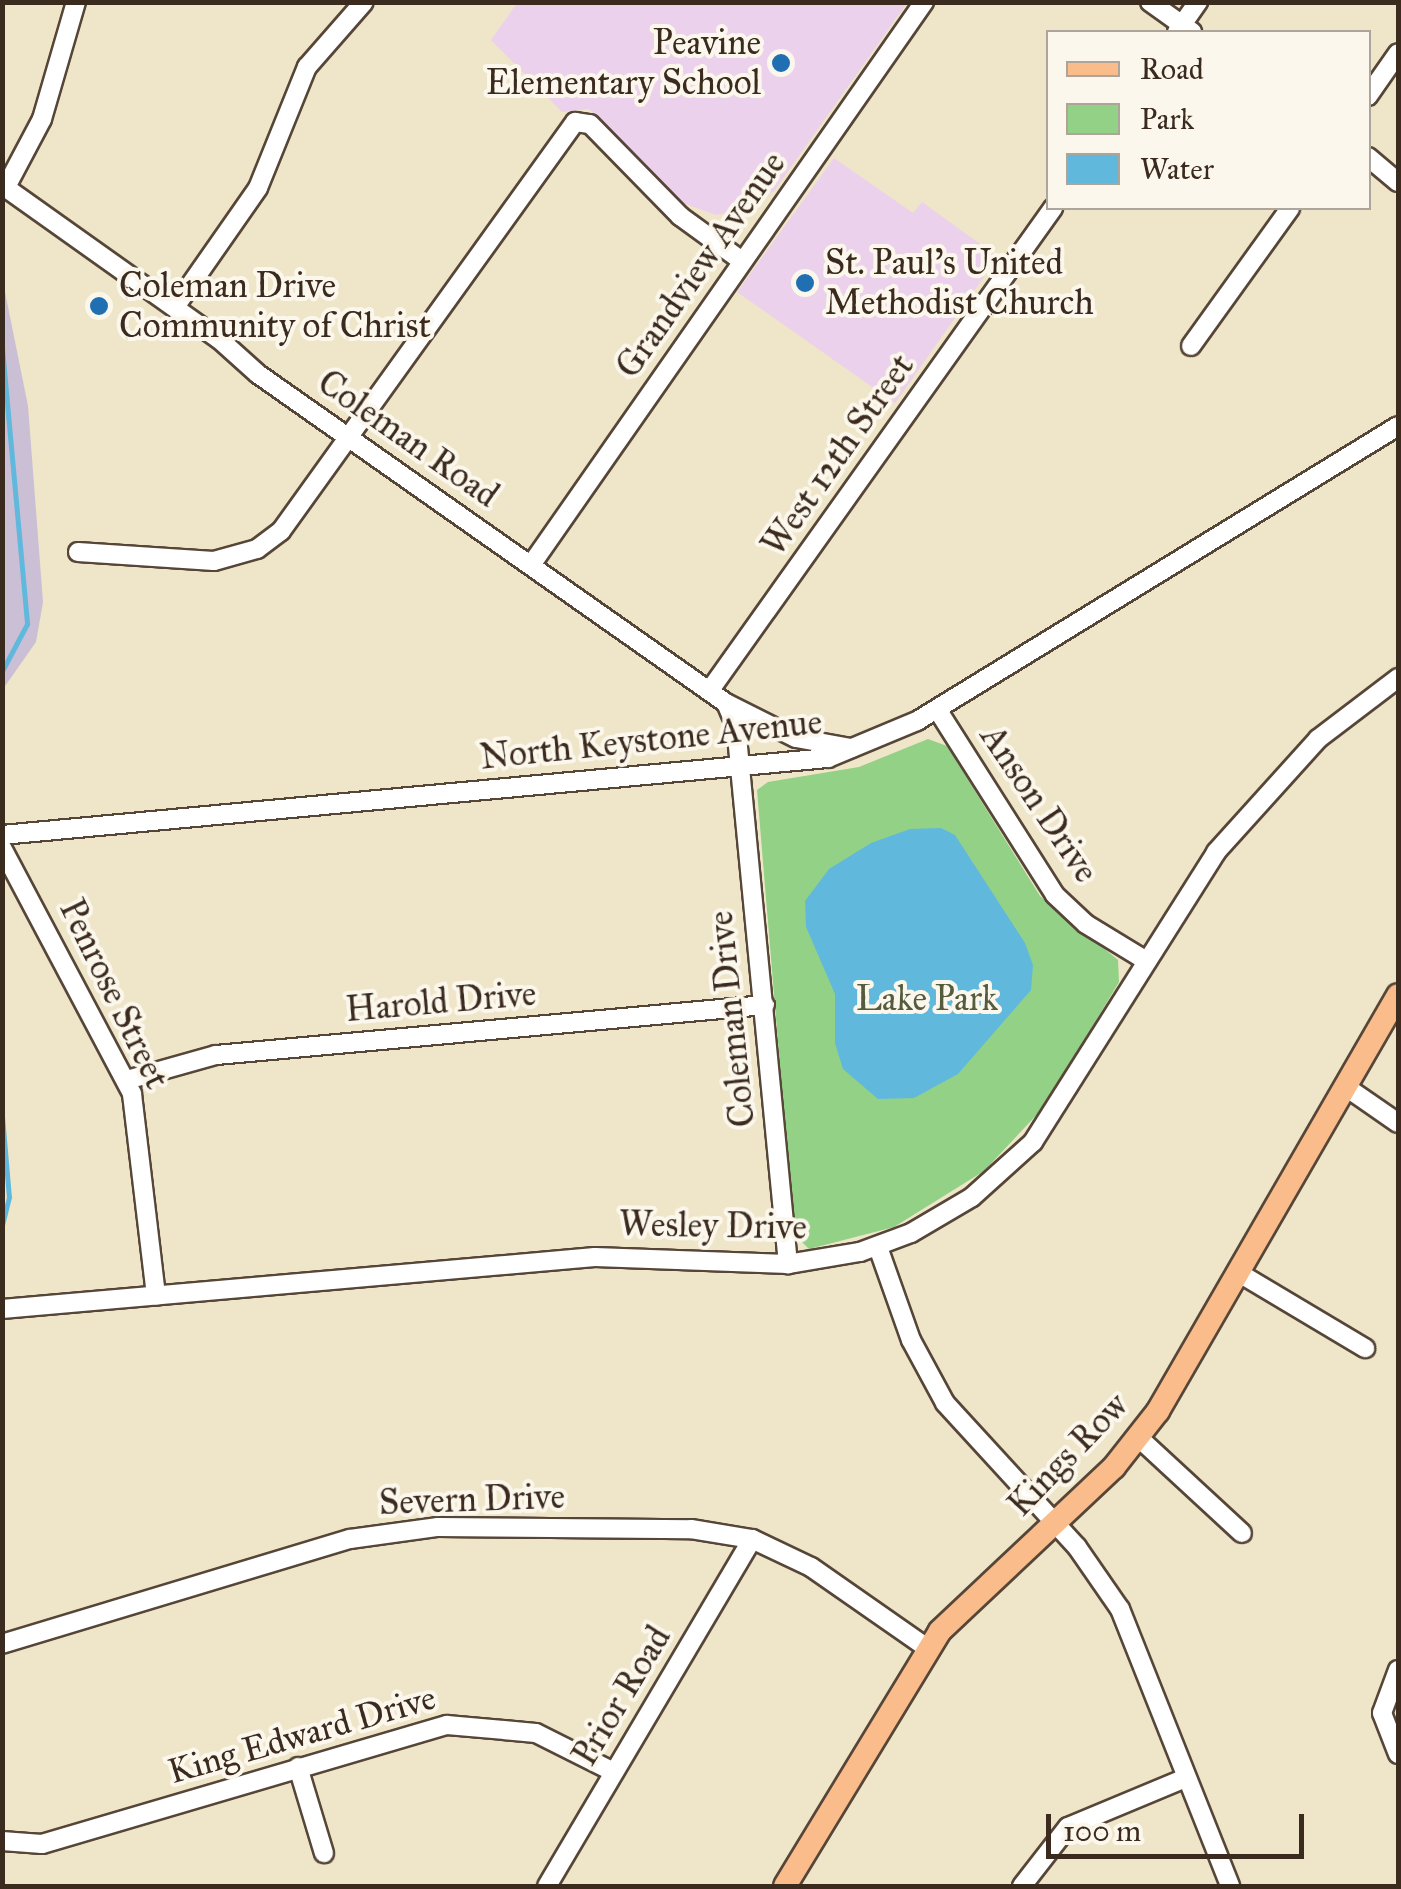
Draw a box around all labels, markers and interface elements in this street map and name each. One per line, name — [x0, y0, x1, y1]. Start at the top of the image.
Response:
place label: Peavine Elementary School — [486, 22, 761, 104]
legend — [1046, 30, 1371, 210]
text: Road — [1140, 51, 1204, 87]
marker: Peavine Elementary School — [770, 52, 792, 74]
text: Park — [1140, 101, 1194, 137]
street label: Grandview Avenue — [607, 144, 795, 386]
text: Water — [1140, 151, 1214, 187]
place label: St. Paul's United Methodist Church — [825, 242, 1094, 324]
place label: Coleman Drive Community of Christ — [119, 265, 431, 347]
marker: St. Paul's United Methodist Church — [794, 272, 816, 294]
marker: Coleman Drive Community of Christ — [88, 295, 110, 317]
street label: West 12th Street — [753, 346, 923, 564]
street label: Coleman Road — [310, 361, 506, 517]
street label: North Keystone Avenue — [478, 701, 824, 779]
street label: Anson Drive — [971, 717, 1107, 891]
street label: Penrose Street — [50, 893, 178, 1095]
street label: Coleman Drive — [700, 909, 764, 1129]
street label: Harold Drive — [344, 973, 538, 1031]
park label: Lake Park — [856, 978, 998, 1020]
street label: Wesley Drive — [619, 1203, 807, 1249]
street label: Kings Row — [999, 1385, 1137, 1525]
street label: Severn Drive — [378, 1476, 566, 1524]
street label: Prior Road — [564, 1619, 680, 1773]
street label: King Edward Drive — [163, 1677, 441, 1793]
scale bar — [1051, 1794, 1308, 1856]
text: 100 m — [1063, 1813, 1141, 1849]

